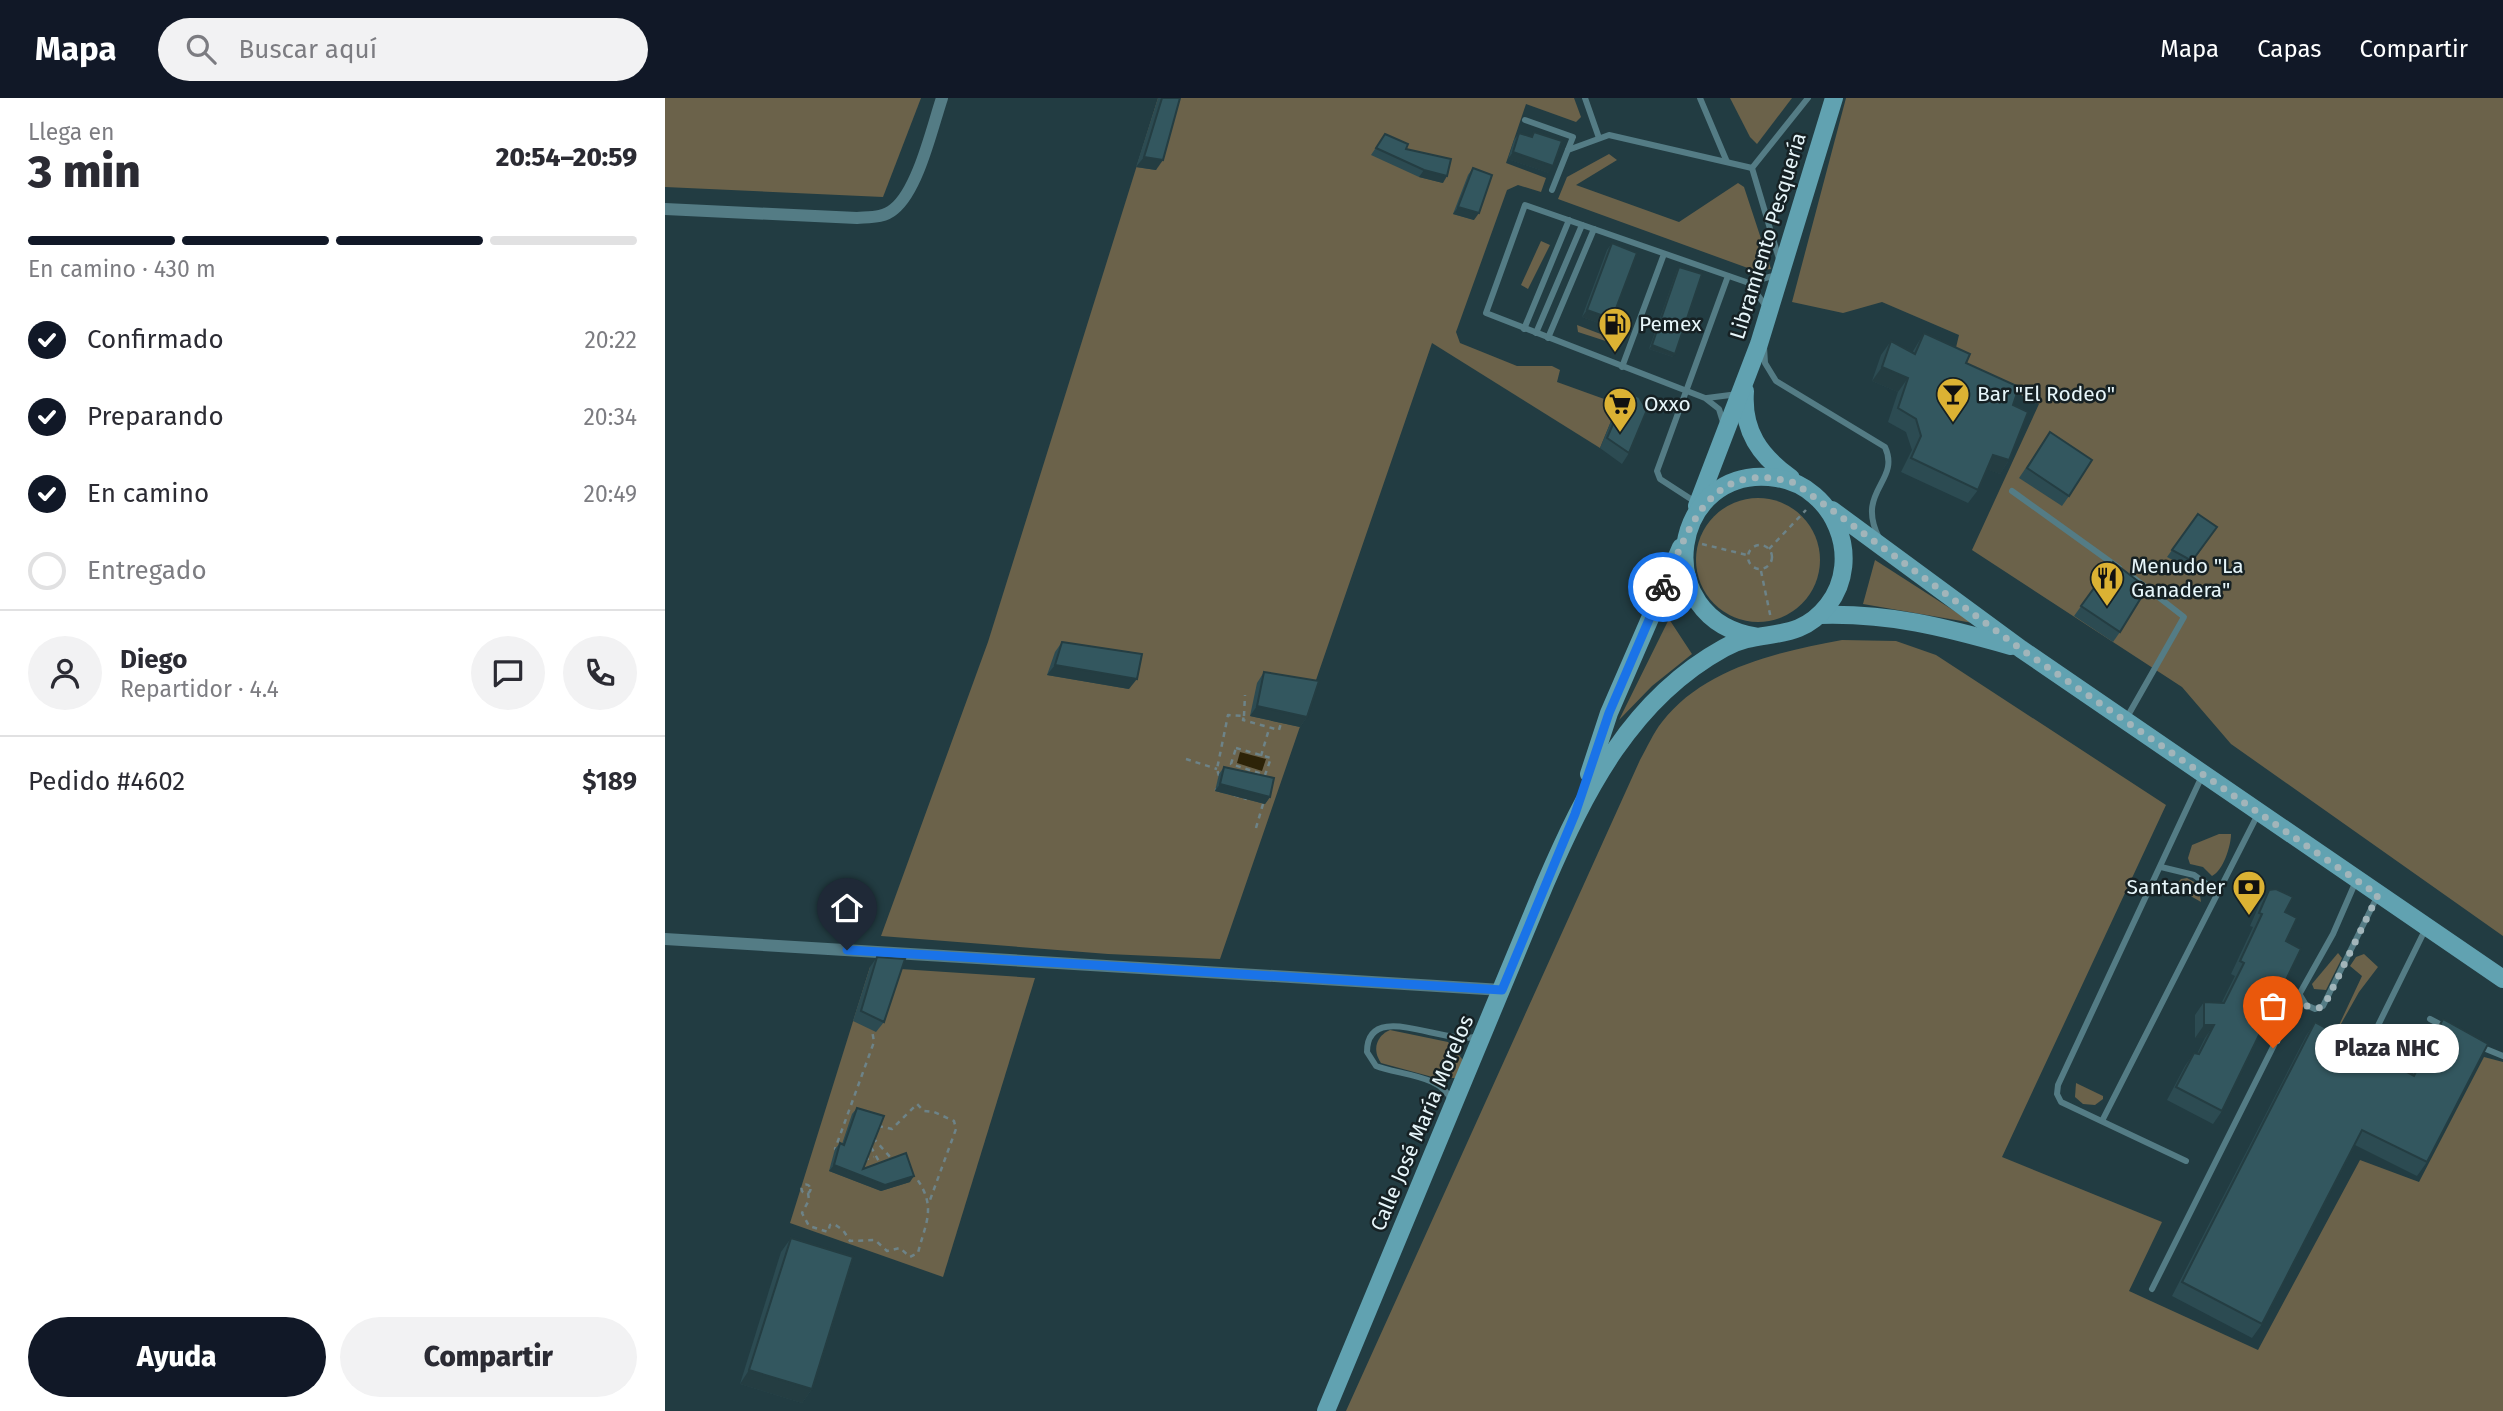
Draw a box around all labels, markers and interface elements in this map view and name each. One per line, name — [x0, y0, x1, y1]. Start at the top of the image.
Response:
search box — [158, 18, 648, 81]
text: Mapa — [35, 29, 116, 69]
icon: search — [182, 30, 220, 68]
text: Buscar aquí — [238, 34, 377, 65]
text: Mapa — [2160, 35, 2219, 63]
text: Capas — [2257, 35, 2321, 63]
text: Compartir — [2359, 35, 2468, 63]
text: Llega en — [28, 118, 114, 146]
street label: Libramiento Pesquería — [1724, 129, 1812, 343]
text: 20:54–20:59 — [496, 142, 637, 173]
text: 3 min — [28, 144, 141, 199]
text: En camino · 430 m — [28, 255, 216, 283]
fuel station icon: Pemex — [1596, 305, 1634, 354]
place label: Pemex — [1639, 311, 1702, 337]
icon: check — [28, 321, 66, 359]
text: Confirmado — [87, 324, 224, 355]
text: 20:22 — [584, 326, 637, 354]
bar icon: Bar "El Rodeo" — [1934, 375, 1972, 424]
place label: Bar "El Rodeo" — [1977, 381, 2115, 407]
supermarket icon: Oxxo — [1601, 385, 1639, 434]
place label: Oxxo — [1644, 391, 1691, 417]
icon: check — [28, 398, 66, 436]
text: Preparando — [87, 401, 224, 432]
text: 20:34 — [583, 403, 637, 431]
icon: check — [28, 475, 66, 513]
text: En camino — [87, 478, 209, 509]
text: 20:49 — [584, 480, 637, 508]
courier — [1628, 552, 1698, 622]
place label: Menudo "La Ganadera" — [2131, 553, 2244, 603]
text: Entregado — [87, 555, 207, 586]
restaurant icon: Menudo "La Ganadera" — [2088, 559, 2126, 608]
icon: bike — [1644, 568, 1682, 606]
button: person — [28, 636, 102, 710]
button: chat — [471, 636, 545, 710]
button: phone — [563, 636, 637, 710]
text: Diego — [120, 644, 188, 675]
text: Repartidor · 4.4 — [120, 675, 279, 703]
text: Pedido #4602 — [28, 766, 185, 797]
text: $189 — [582, 766, 637, 797]
bank icon: Santander — [2230, 868, 2268, 917]
place label: Santander — [2127, 874, 2225, 900]
pin — [817, 878, 877, 950]
icon: home — [828, 889, 866, 927]
pin — [2243, 976, 2303, 1048]
icon: bag — [2254, 987, 2292, 1025]
street label: Calle José María Morelos — [1365, 1011, 1479, 1235]
callout: Plaza NHC — [2315, 1024, 2459, 1072]
text: Plaza NHC — [2335, 1034, 2439, 1062]
button: Ayuda — [28, 1317, 326, 1397]
button: Compartir — [340, 1317, 637, 1397]

